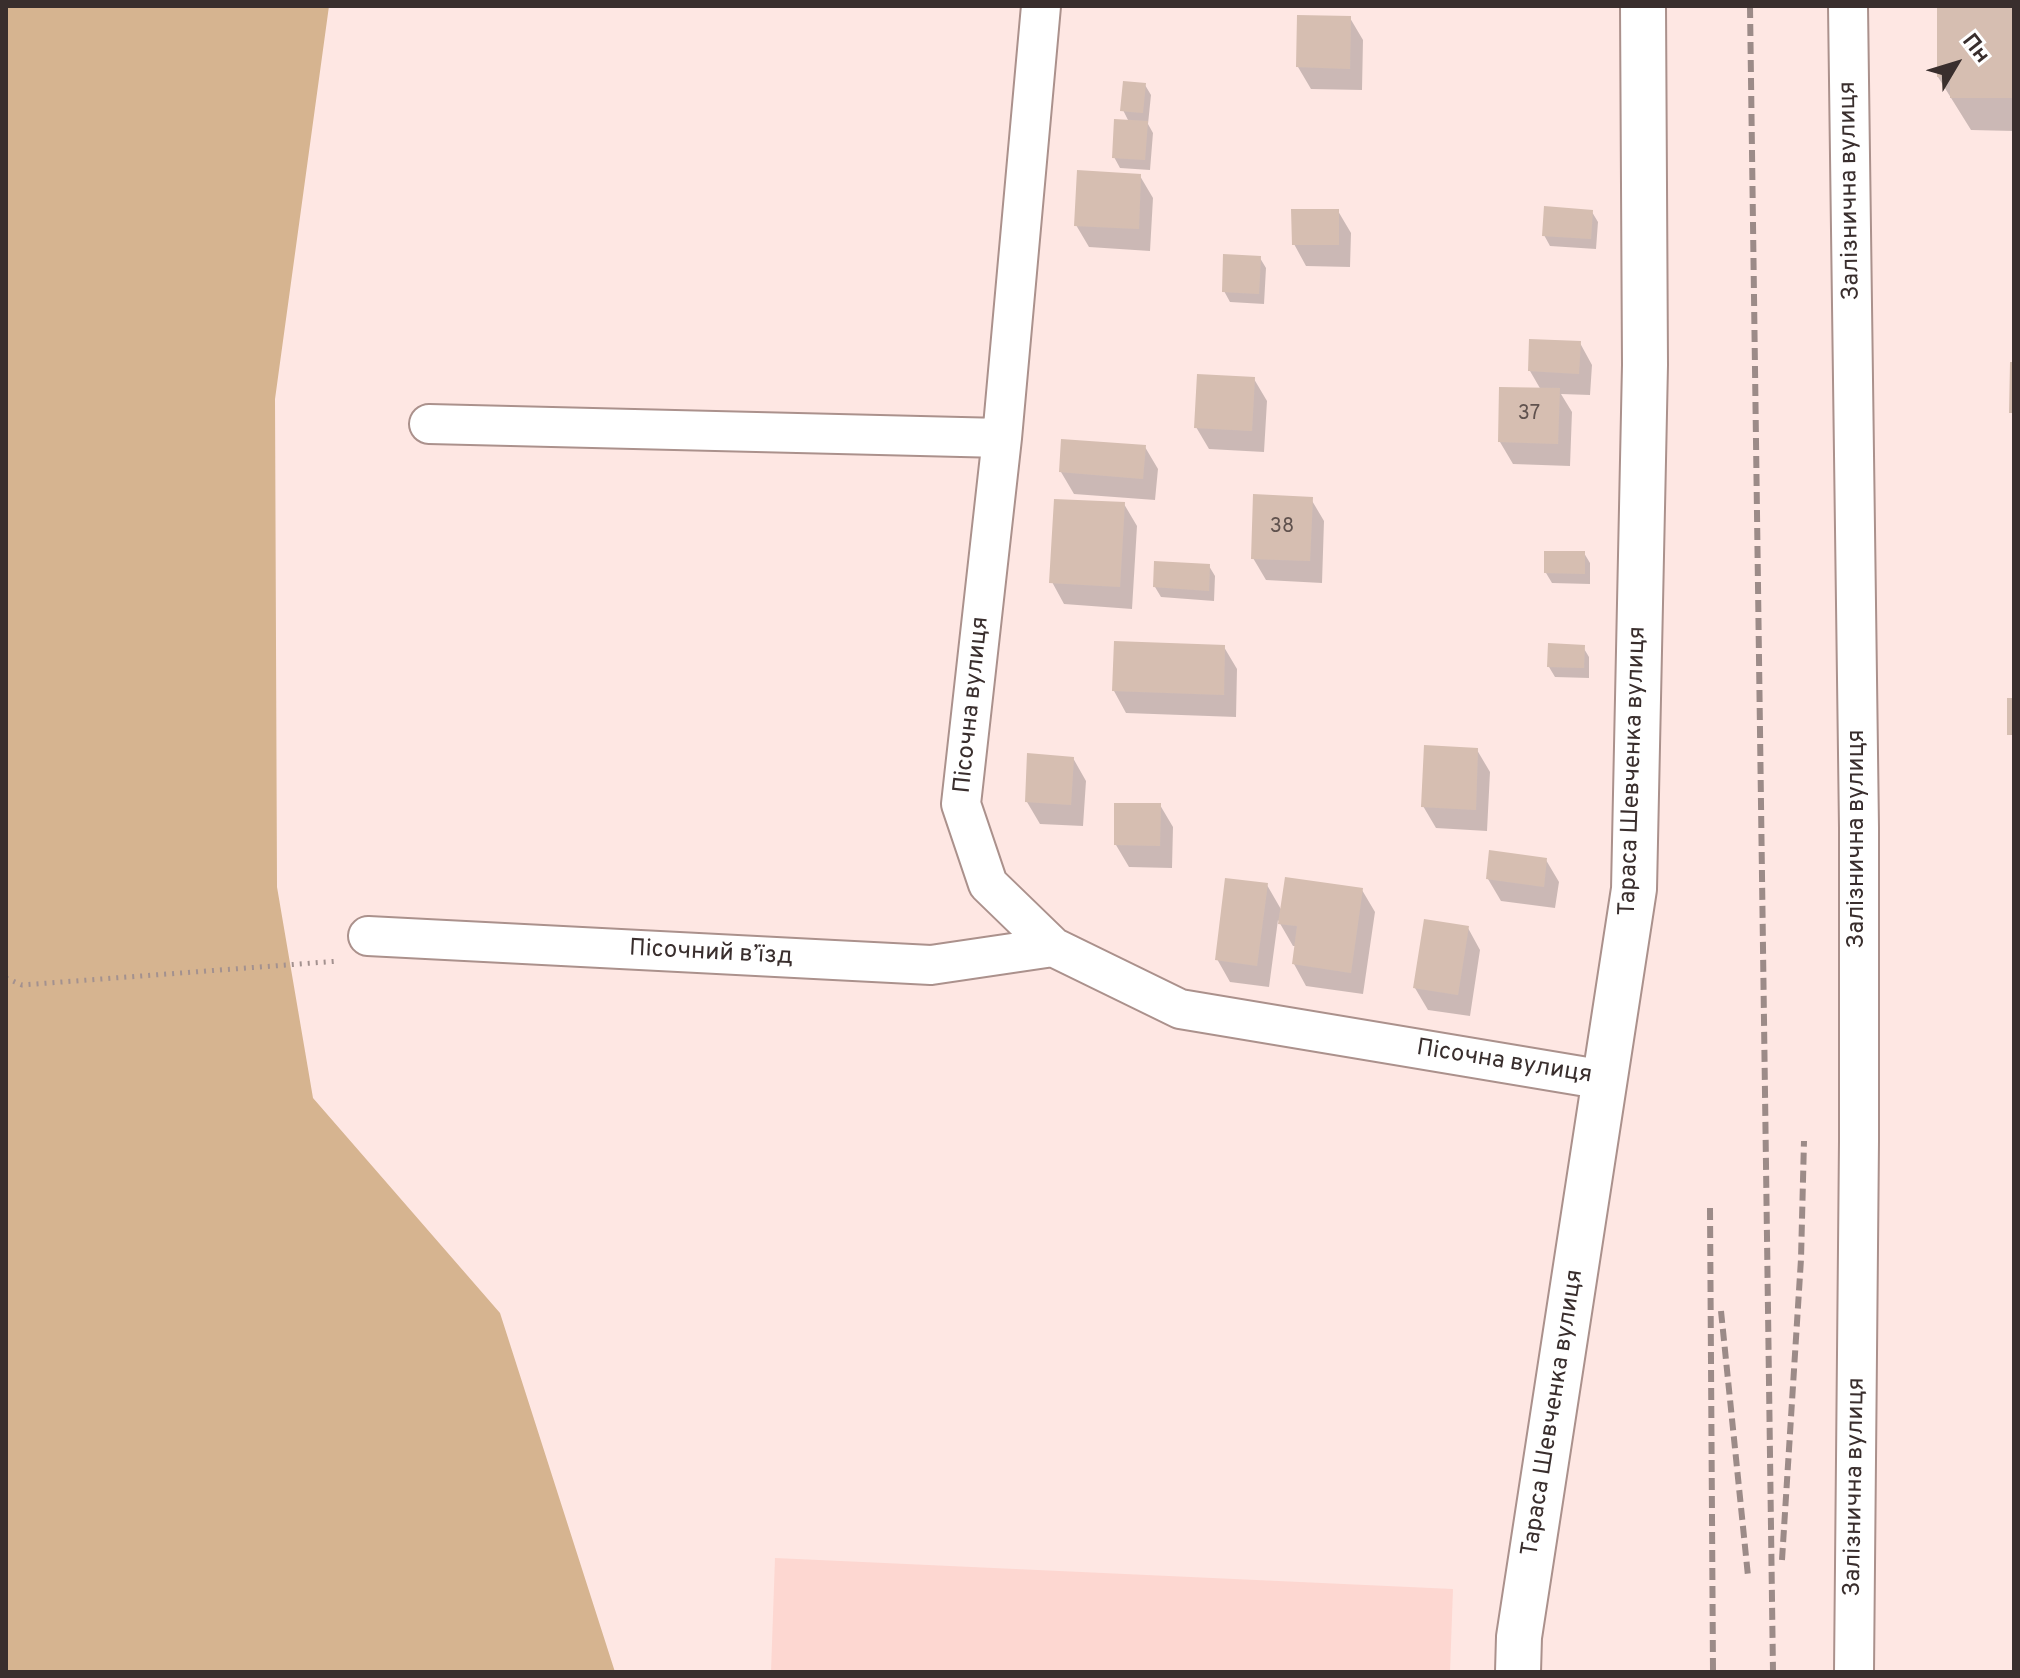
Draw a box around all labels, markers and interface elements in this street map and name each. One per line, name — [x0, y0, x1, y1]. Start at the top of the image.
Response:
north arrow — [1916, 24, 1996, 104]
text: Пн — [1956, 29, 1995, 69]
street label: Залізнична вулиця — [1835, 81, 1867, 301]
house number: 37 — [1518, 403, 1540, 427]
house number: 38 — [1270, 516, 1294, 540]
street label: Пісочна вулиця — [949, 615, 997, 795]
street label: Тараса Шевченка вулиця — [1615, 626, 1653, 916]
street label: Залізнична вулиця — [1844, 729, 1872, 949]
street label: Пісочний в’їзд — [628, 935, 794, 973]
street label: Пісочна вулиця — [1414, 1035, 1594, 1091]
street label: Тараса Шевченка вулиця — [1517, 1268, 1591, 1558]
street label: Залізнична вулиця — [1840, 1377, 1872, 1597]

